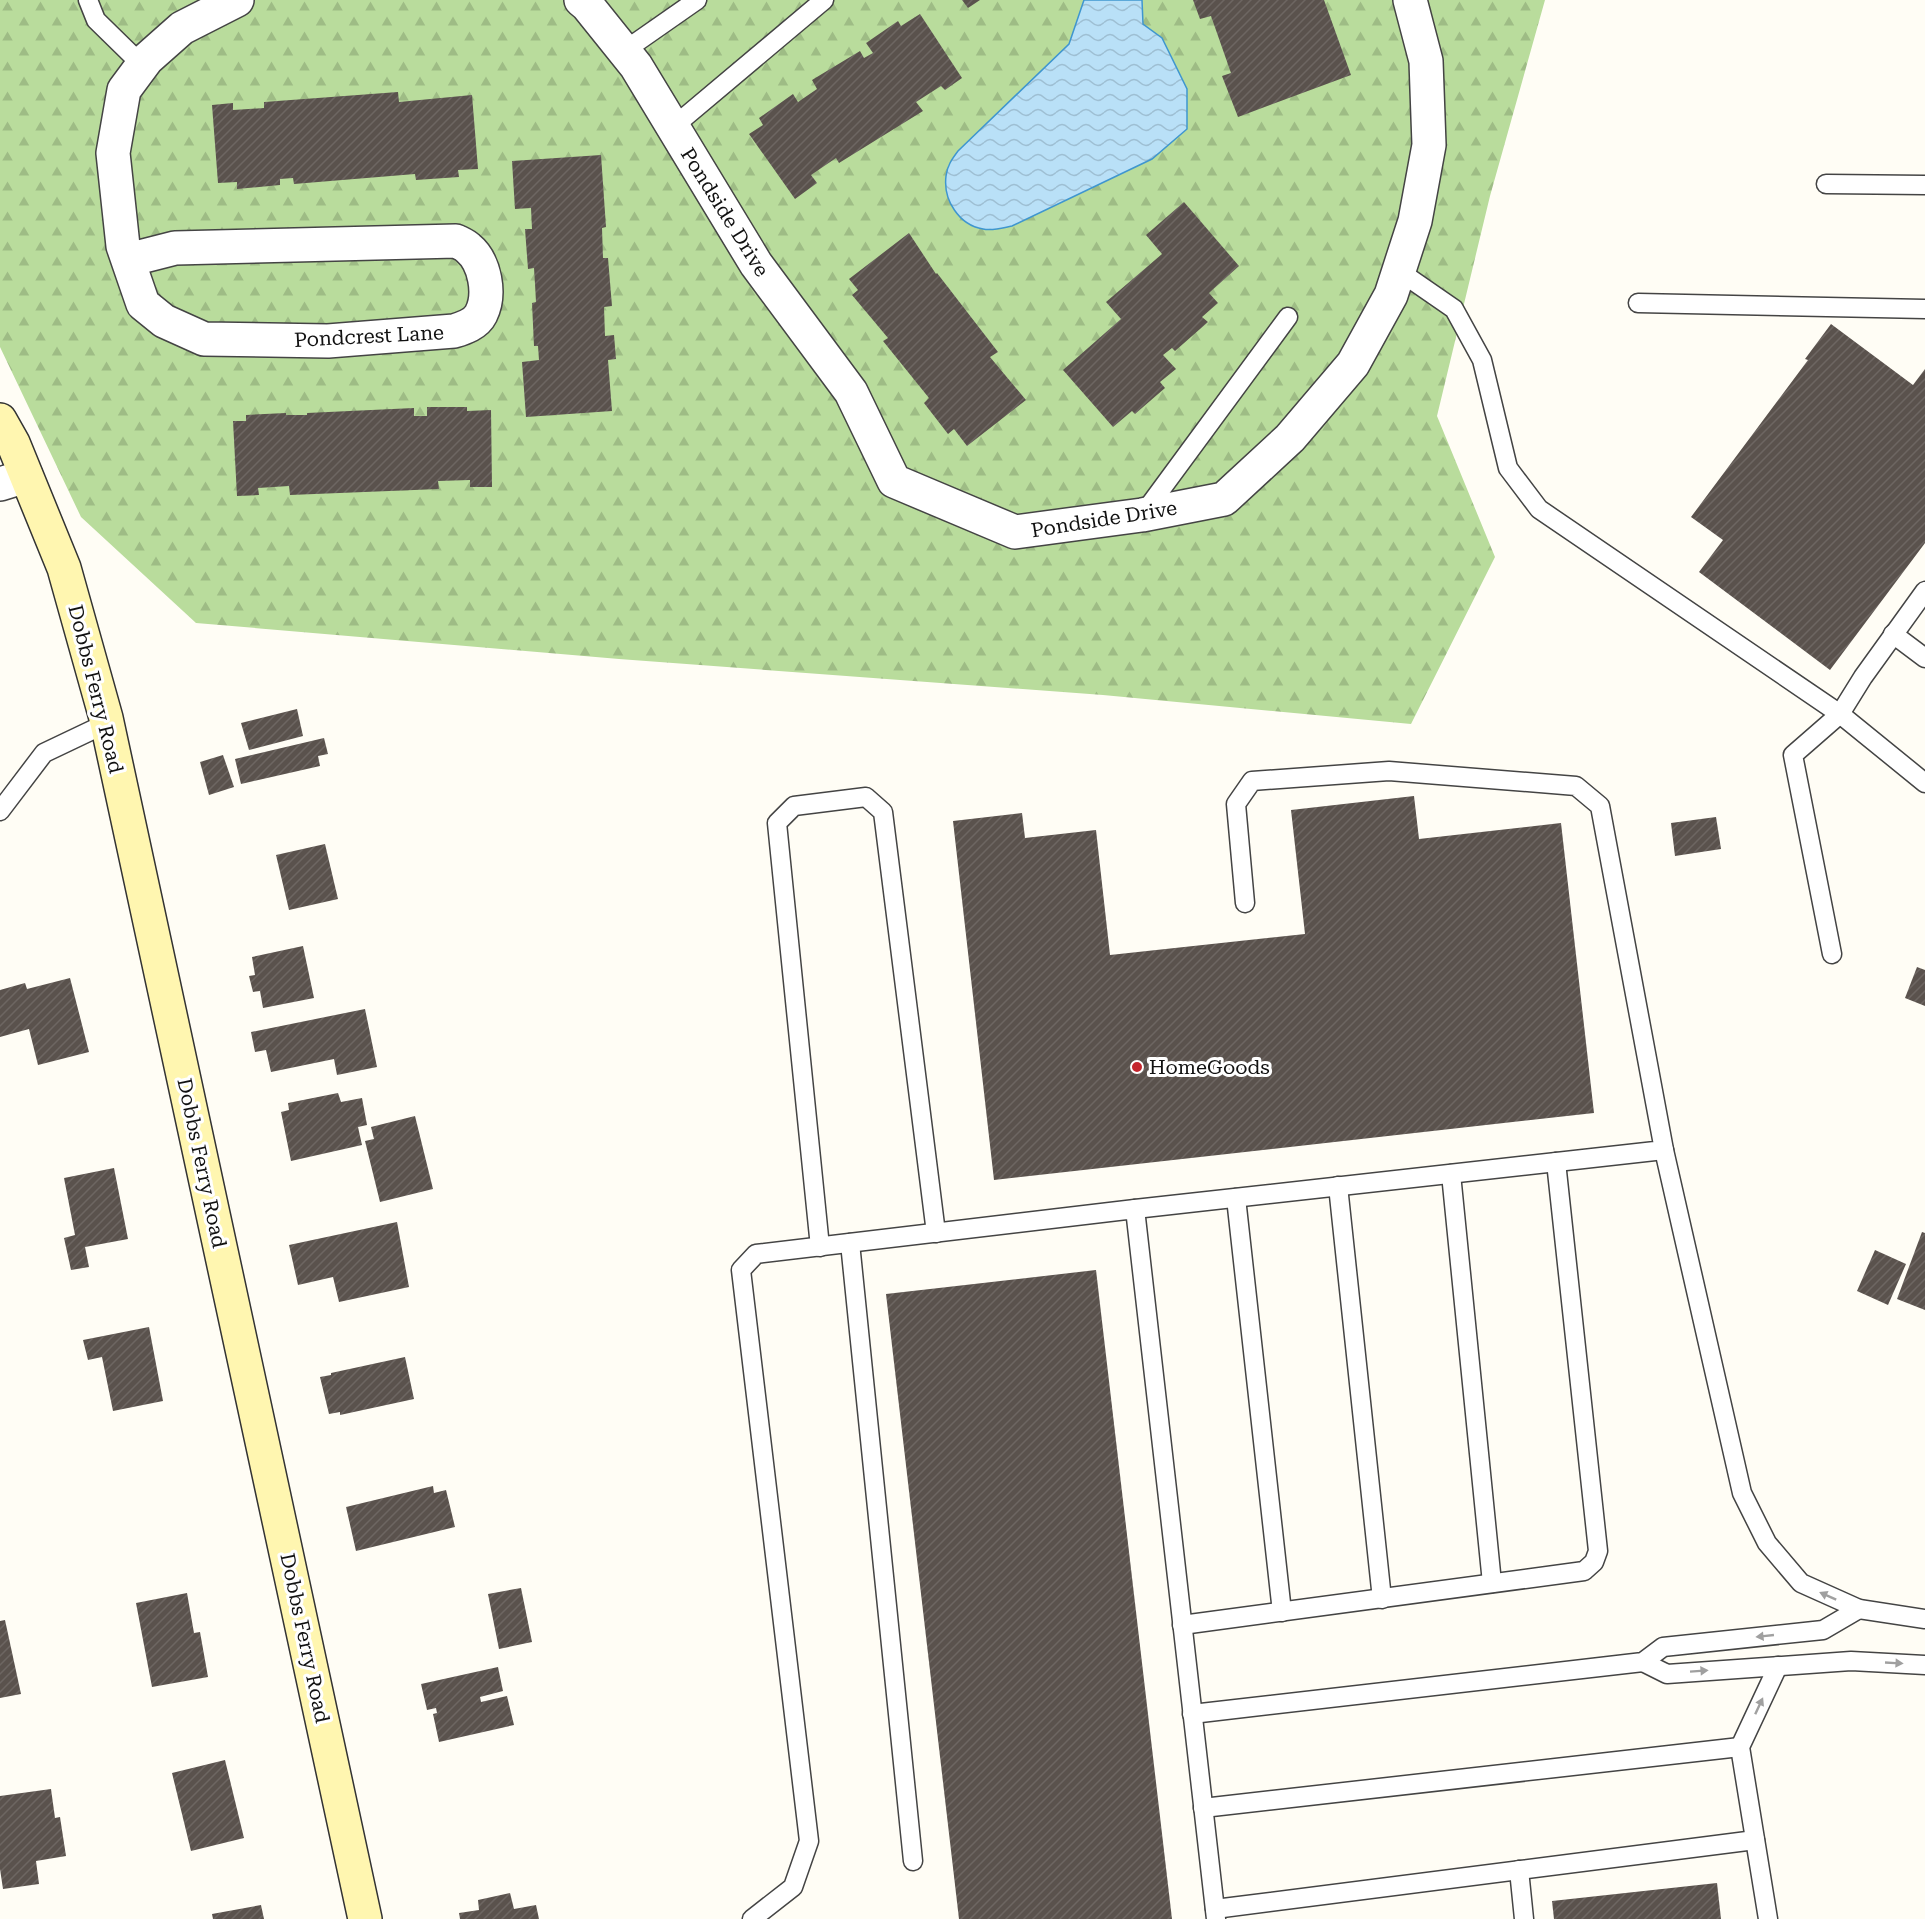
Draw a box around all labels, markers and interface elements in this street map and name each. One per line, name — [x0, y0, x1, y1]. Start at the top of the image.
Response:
street label: Pondside Drive — [676, 143, 774, 281]
street label: Pondcrest Lane — [294, 320, 445, 352]
street label: Pondside Drive — [1029, 496, 1179, 542]
street label: Dobbs Ferry Road — [63, 602, 129, 776]
place label: HomeGoods — [1149, 1055, 1270, 1079]
marker: HomeGoods — [1130, 1060, 1144, 1074]
street label: Dobbs Ferry Road — [172, 1076, 232, 1250]
street label: Dobbs Ferry Road — [275, 1551, 335, 1725]
one-way arrow — [1820, 1591, 1837, 1600]
one-way arrow — [1755, 1631, 1774, 1641]
one-way arrow — [1884, 1659, 1903, 1668]
one-way arrow — [1690, 1667, 1709, 1676]
one-way arrow — [1755, 1698, 1764, 1715]

